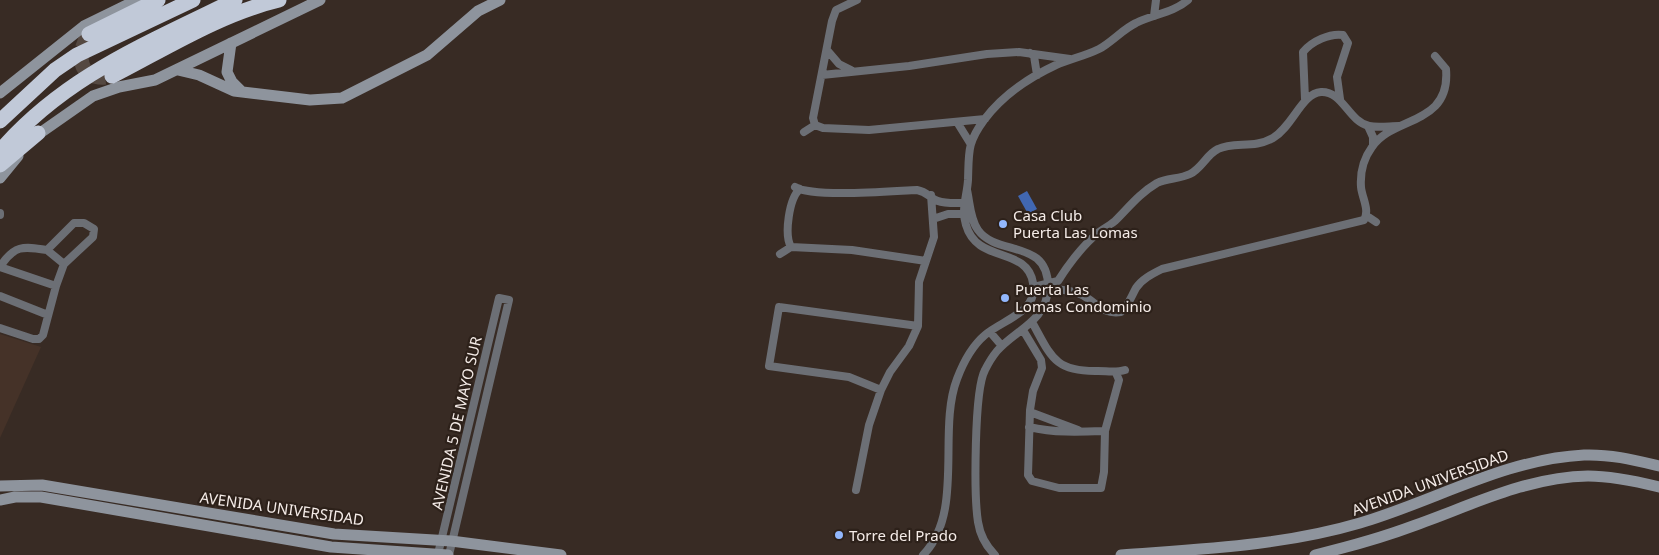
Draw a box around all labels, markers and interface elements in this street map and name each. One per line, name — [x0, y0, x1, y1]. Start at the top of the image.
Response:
place label: Casa Club Puerta Las Lomas — [1013, 205, 1138, 242]
marker: Casa Club Puerta Las Lomas — [997, 218, 1009, 230]
place label: Puerta Las Lomas Condominio — [1015, 279, 1152, 316]
marker: Puerta Las Lomas Condominio — [999, 292, 1011, 304]
street label: AVENIDA 5 DE MAYO SUR — [426, 334, 486, 512]
street label: AVENIDA UNIVERSIDAD — [1349, 444, 1511, 520]
street label: AVENIDA UNIVERSIDAD — [199, 487, 365, 529]
place label: Torre del Prado — [849, 525, 957, 545]
marker: Torre del Prado — [833, 529, 845, 541]

